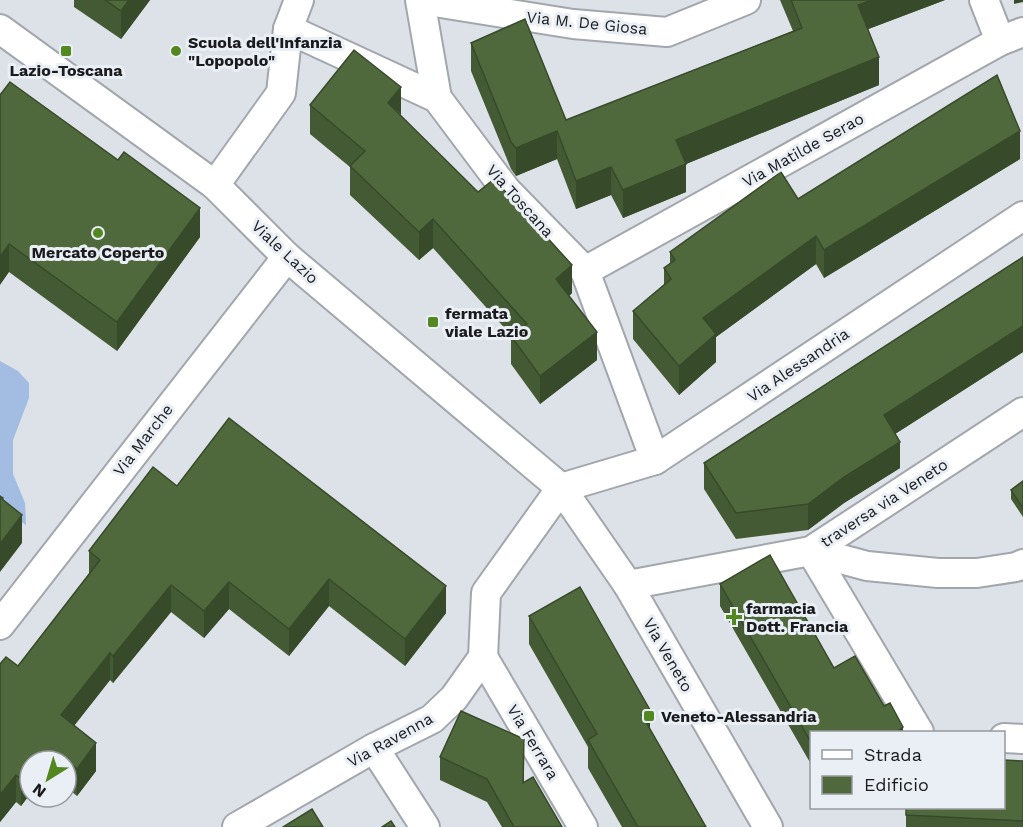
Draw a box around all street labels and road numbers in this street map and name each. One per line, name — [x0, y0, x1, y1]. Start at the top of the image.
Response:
street label: Via M. De Giosa — [526, 7, 648, 39]
street label: Via Matilde Serao — [739, 109, 867, 191]
street label: Via Toscana — [482, 161, 558, 241]
street label: Viale Lazio — [248, 216, 322, 288]
street label: Via Alessandria — [744, 324, 852, 406]
street label: Via Marche — [109, 400, 177, 480]
street label: traversa via Veneto — [817, 455, 951, 551]
street label: Via Veneto — [639, 615, 697, 695]
street label: Via Ferrara — [503, 701, 563, 783]
street label: Via Ravenna — [344, 709, 436, 771]

